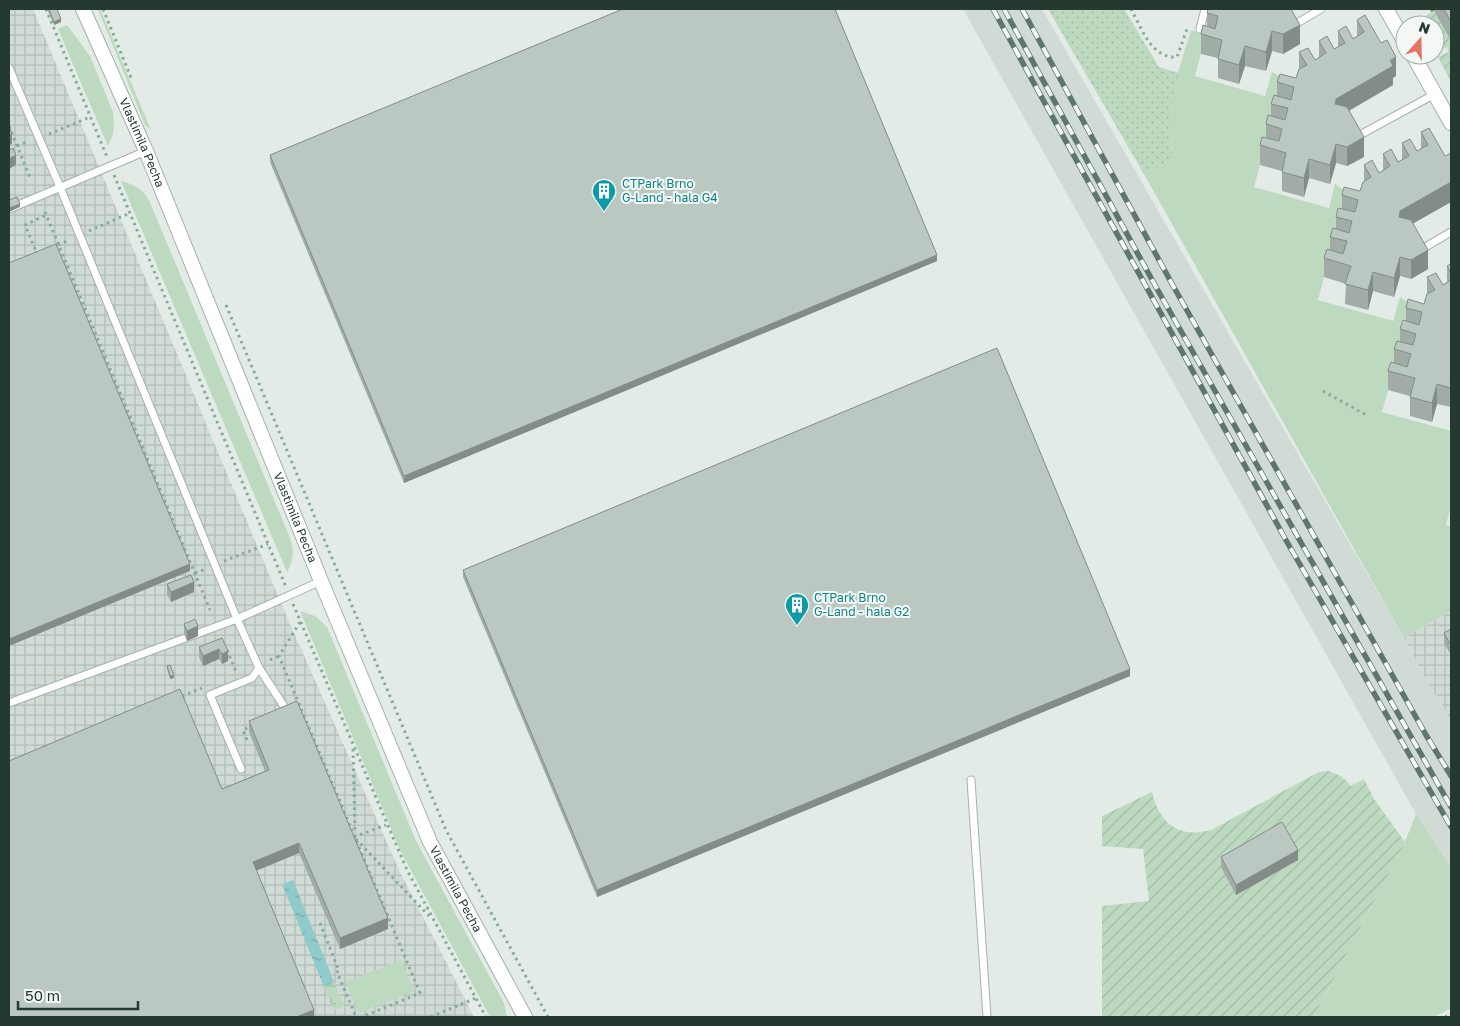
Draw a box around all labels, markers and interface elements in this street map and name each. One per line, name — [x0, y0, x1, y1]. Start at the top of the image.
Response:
north arrow — [1395, 15, 1445, 65]
text: N — [1417, 18, 1433, 37]
street label: Vlastimila Pecha — [116, 95, 168, 189]
place label: CTPark Brno G-Land - hala G4 — [622, 176, 718, 205]
building icon: CTPark Brno G-Land - hala G4 — [591, 178, 617, 212]
street label: Vlastimila Pecha — [271, 470, 321, 565]
place label: CTPark Brno G-Land - hala G2 — [814, 590, 909, 619]
building icon: CTPark Brno G-Land - hala G2 — [784, 592, 810, 626]
street label: Vlastimila Pecha — [427, 843, 485, 935]
scale bar — [18, 978, 138, 1010]
text: 50 m — [25, 986, 60, 1004]

